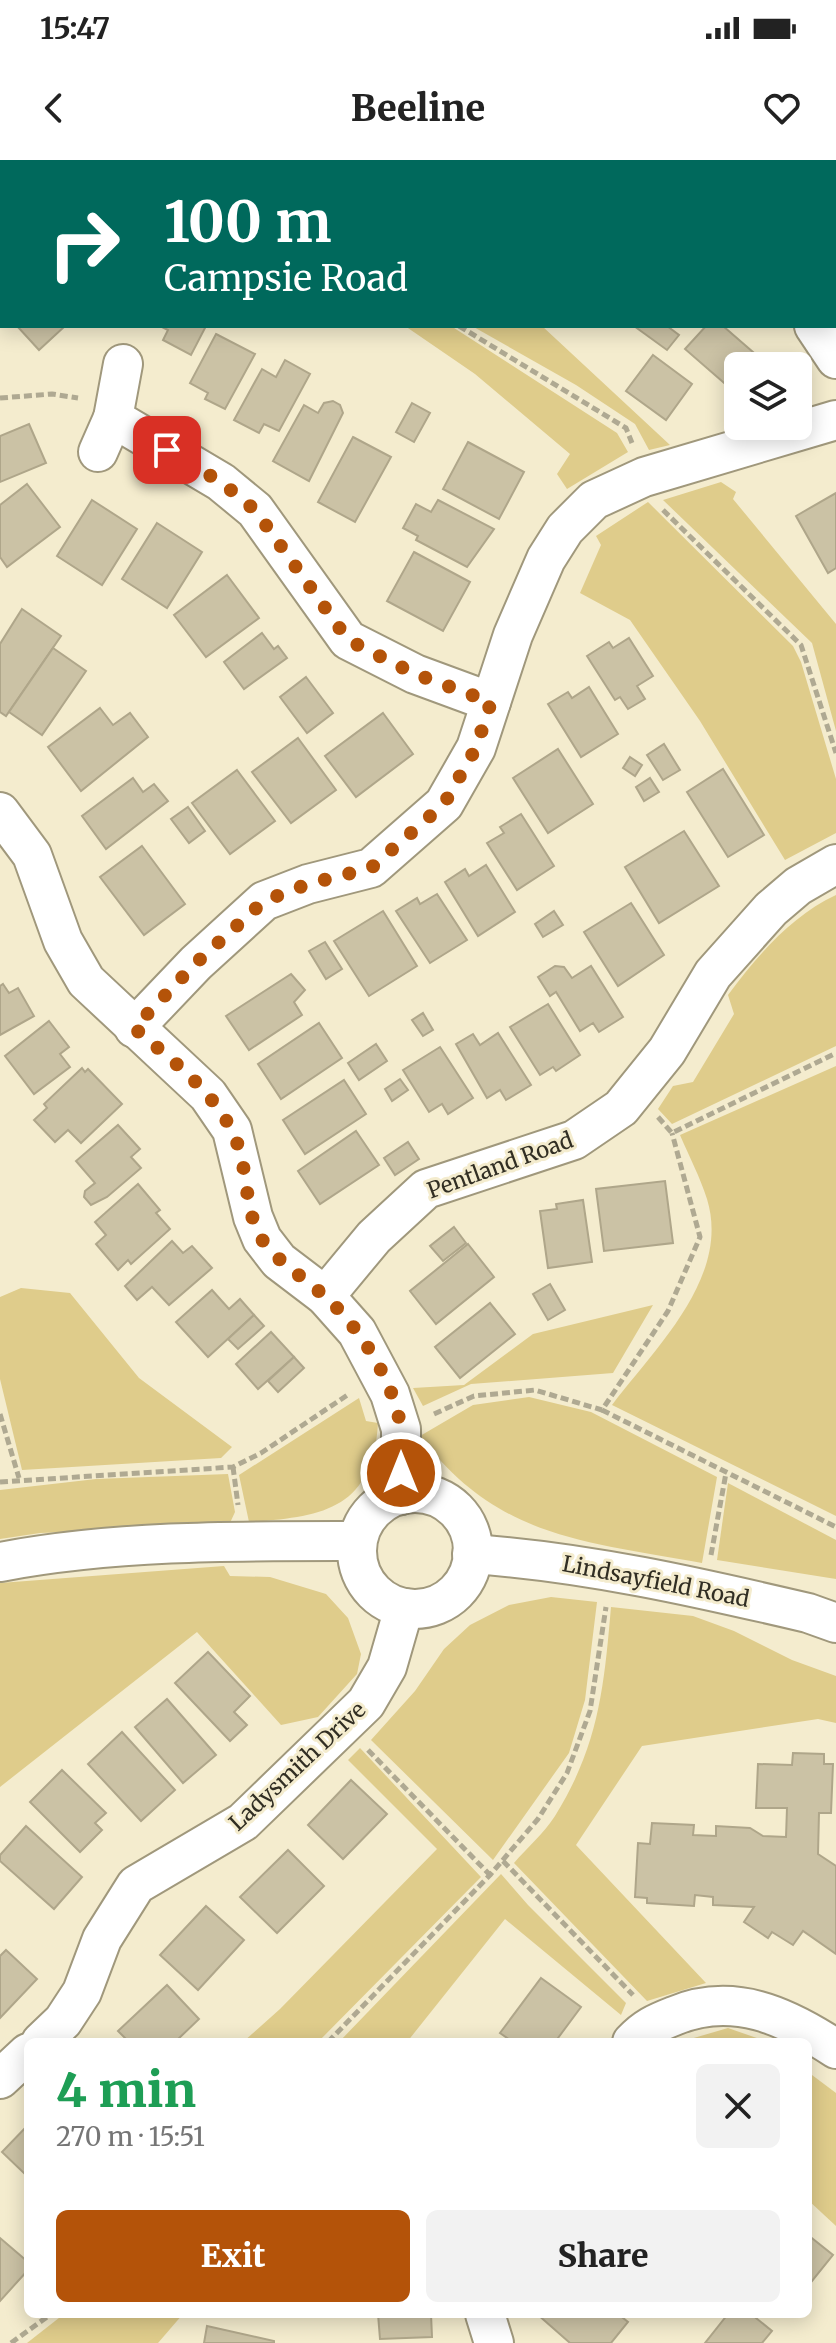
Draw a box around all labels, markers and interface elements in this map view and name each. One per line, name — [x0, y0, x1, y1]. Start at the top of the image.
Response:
text: 15:47 — [40, 9, 110, 47]
icon: back — [32, 86, 76, 130]
text: Beeline — [351, 86, 485, 131]
icon: heart — [760, 86, 804, 130]
text: 100 m — [164, 187, 332, 257]
icon: right — [32, 192, 136, 296]
text: Campsie Road — [164, 256, 408, 301]
map controls — [724, 352, 812, 440]
button: layers — [724, 352, 812, 440]
pin — [133, 416, 201, 484]
icon: arrive — [145, 428, 189, 472]
street label: Pentland Road — [423, 1126, 577, 1204]
position arrow — [359, 1431, 443, 1515]
street label: Lindsayfield Road — [560, 1549, 752, 1613]
street label: Ladysmith Drive — [223, 1696, 371, 1836]
text: 4 min — [56, 2060, 196, 2120]
button: close — [696, 2064, 780, 2148]
text: 270 m · 15:51 — [56, 2120, 205, 2153]
button: Exit — [56, 2210, 410, 2302]
button: Share — [426, 2210, 780, 2302]

